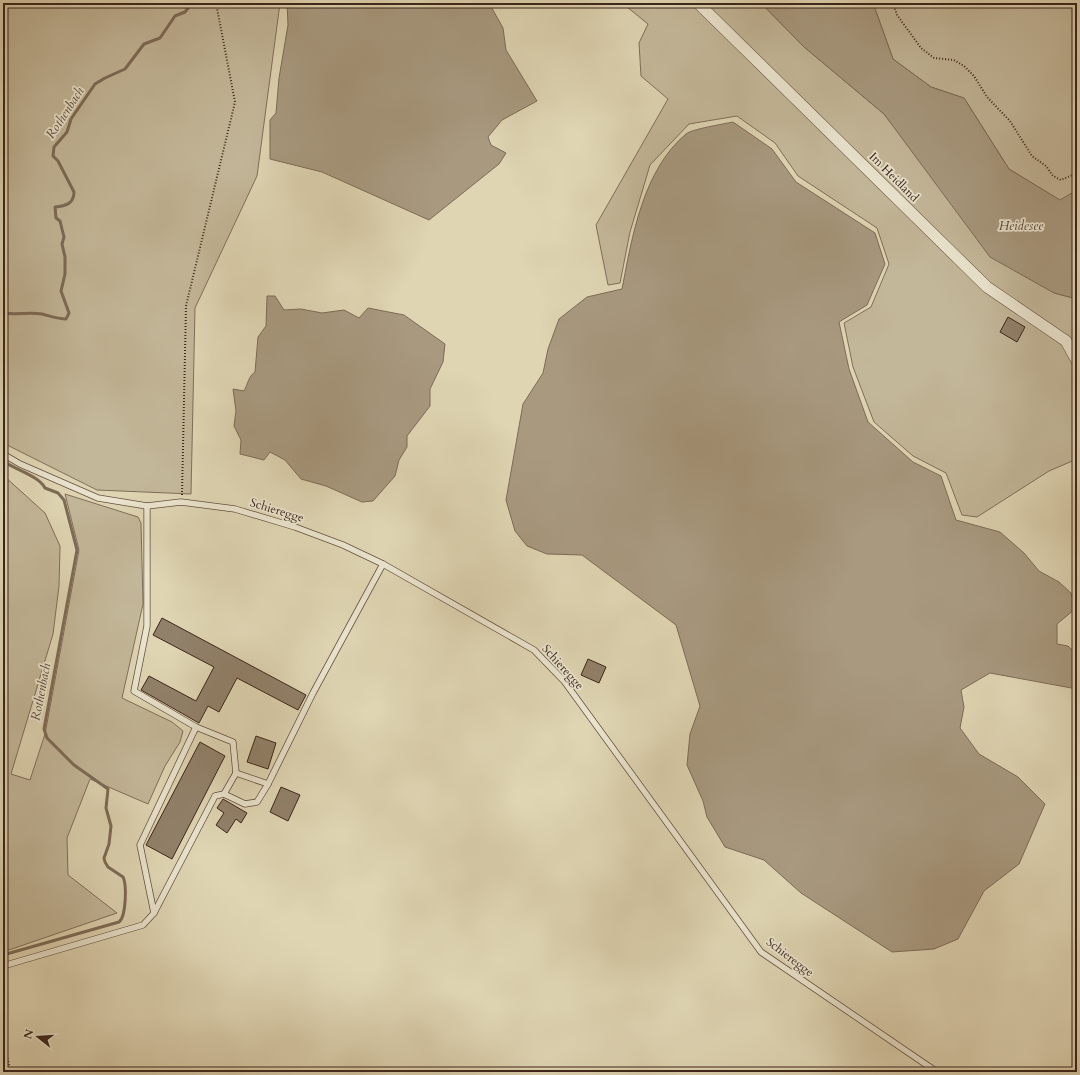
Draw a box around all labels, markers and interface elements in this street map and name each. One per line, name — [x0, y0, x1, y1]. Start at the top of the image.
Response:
water label: Rothenbach — [42, 83, 89, 142]
street label: Im Heidland — [866, 149, 923, 206]
water label: Heidesee — [999, 217, 1044, 235]
street label: Schieregge — [248, 494, 306, 526]
street label: Schieregge — [538, 641, 588, 693]
water label: Rothenbach — [27, 661, 56, 722]
street label: Schieregge — [763, 934, 817, 980]
north arrow — [18, 1017, 58, 1057]
text: N — [20, 1027, 38, 1041]

